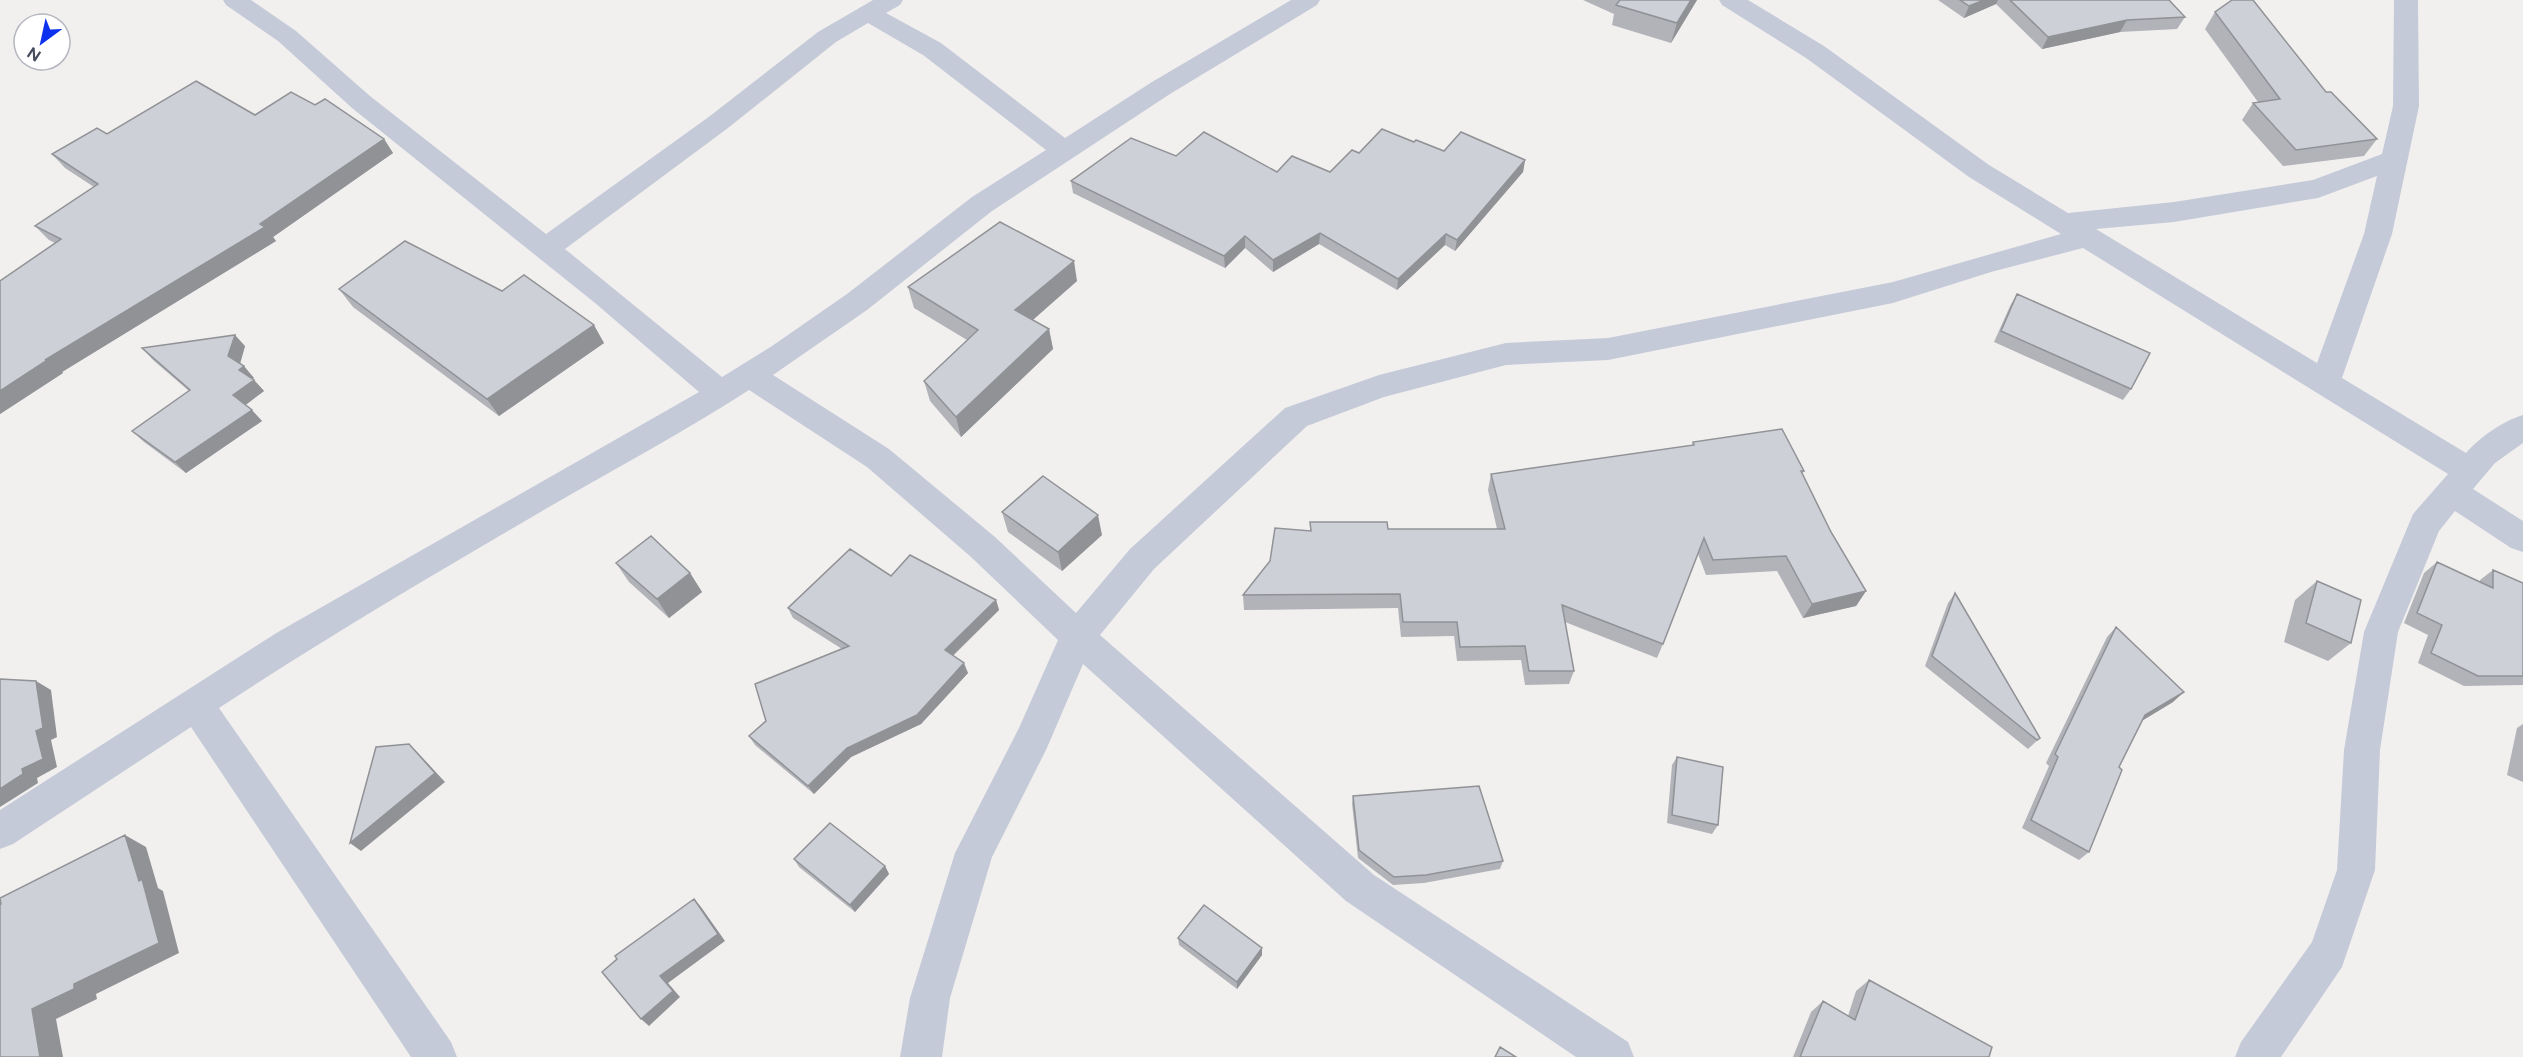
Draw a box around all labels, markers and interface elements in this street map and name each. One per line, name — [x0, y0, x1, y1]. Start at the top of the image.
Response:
north arrow — [12, 12, 72, 72]
text: N — [24, 43, 44, 65]

